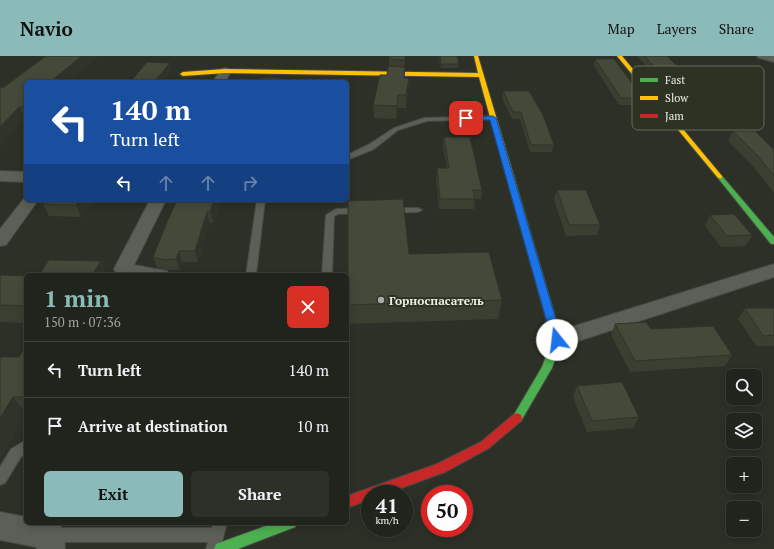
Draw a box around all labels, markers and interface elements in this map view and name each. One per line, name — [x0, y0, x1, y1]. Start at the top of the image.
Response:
text: Navio — [20, 16, 73, 41]
text: Map — [608, 19, 635, 38]
text: Layers — [657, 19, 697, 38]
text: Share — [719, 19, 754, 38]
legend — [632, 66, 764, 130]
text: Fast — [665, 73, 685, 87]
text: 140 m — [110, 91, 191, 128]
text: Slow — [665, 91, 689, 105]
icon: left — [44, 96, 96, 148]
pin — [449, 101, 483, 135]
icon: arrive — [455, 107, 477, 129]
text: Jam — [665, 109, 684, 123]
text: Turn left — [110, 127, 180, 151]
icon: left — [113, 172, 135, 194]
icon: ahead — [155, 172, 177, 194]
icon: ahead — [197, 172, 219, 194]
icon: right — [239, 172, 261, 194]
text: 1 min — [44, 282, 110, 314]
button: close — [287, 286, 329, 328]
place label: Горноспасатель — [389, 293, 484, 308]
marker: Горноспасатель — [376, 295, 386, 305]
text: 150 m · 07:36 — [44, 313, 121, 331]
position arrow — [536, 319, 578, 361]
icon: left — [44, 359, 66, 381]
text: Turn left — [78, 360, 142, 380]
text: 140 m — [288, 360, 329, 380]
map controls — [726, 369, 762, 537]
button: search — [726, 369, 762, 405]
button: layers — [726, 413, 762, 449]
icon: arrive — [44, 415, 66, 437]
text: Arrive at destination — [78, 416, 228, 436]
text: 10 m — [296, 416, 329, 436]
button: + — [726, 457, 762, 493]
button: Exit — [44, 471, 183, 517]
button: Share — [191, 471, 329, 517]
speed limit sign: 50 — [421, 485, 473, 537]
text: 41 — [376, 492, 398, 519]
button: − — [726, 501, 762, 537]
text: km/h — [375, 514, 399, 527]

